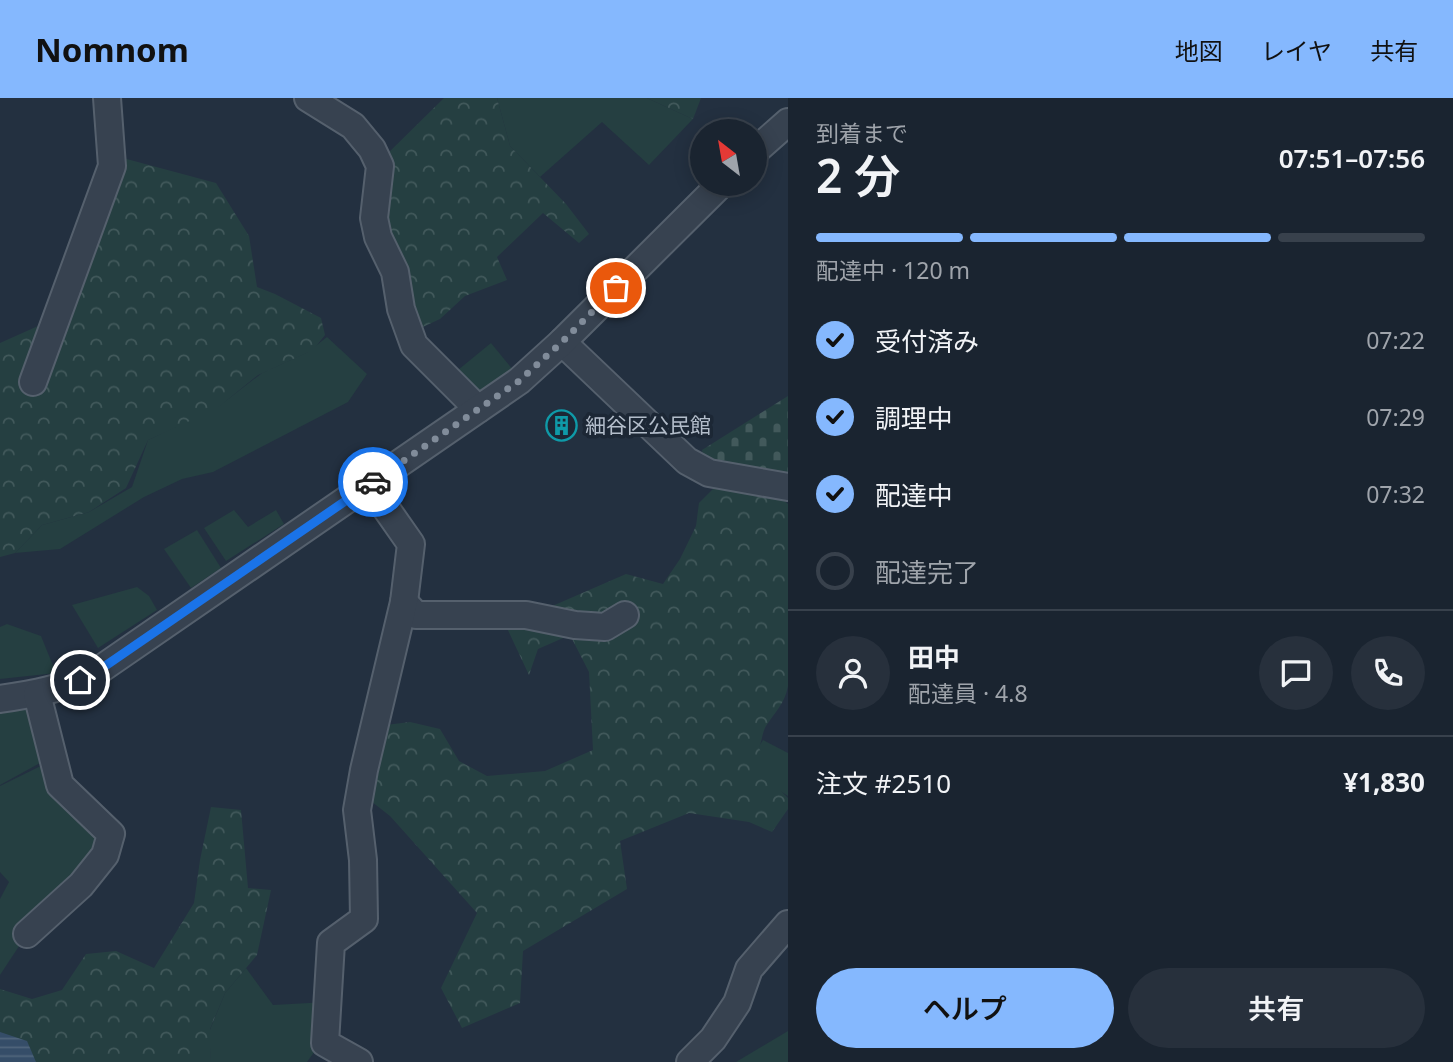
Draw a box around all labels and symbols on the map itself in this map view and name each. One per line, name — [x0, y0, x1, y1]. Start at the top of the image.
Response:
north arrow — [690, 119, 766, 196]
pin — [586, 258, 646, 318]
building icon: 細谷区公民館 — [545, 409, 579, 443]
place label: 細谷区公民館 — [585, 411, 711, 439]
courier — [338, 447, 408, 517]
pin — [50, 650, 110, 710]

